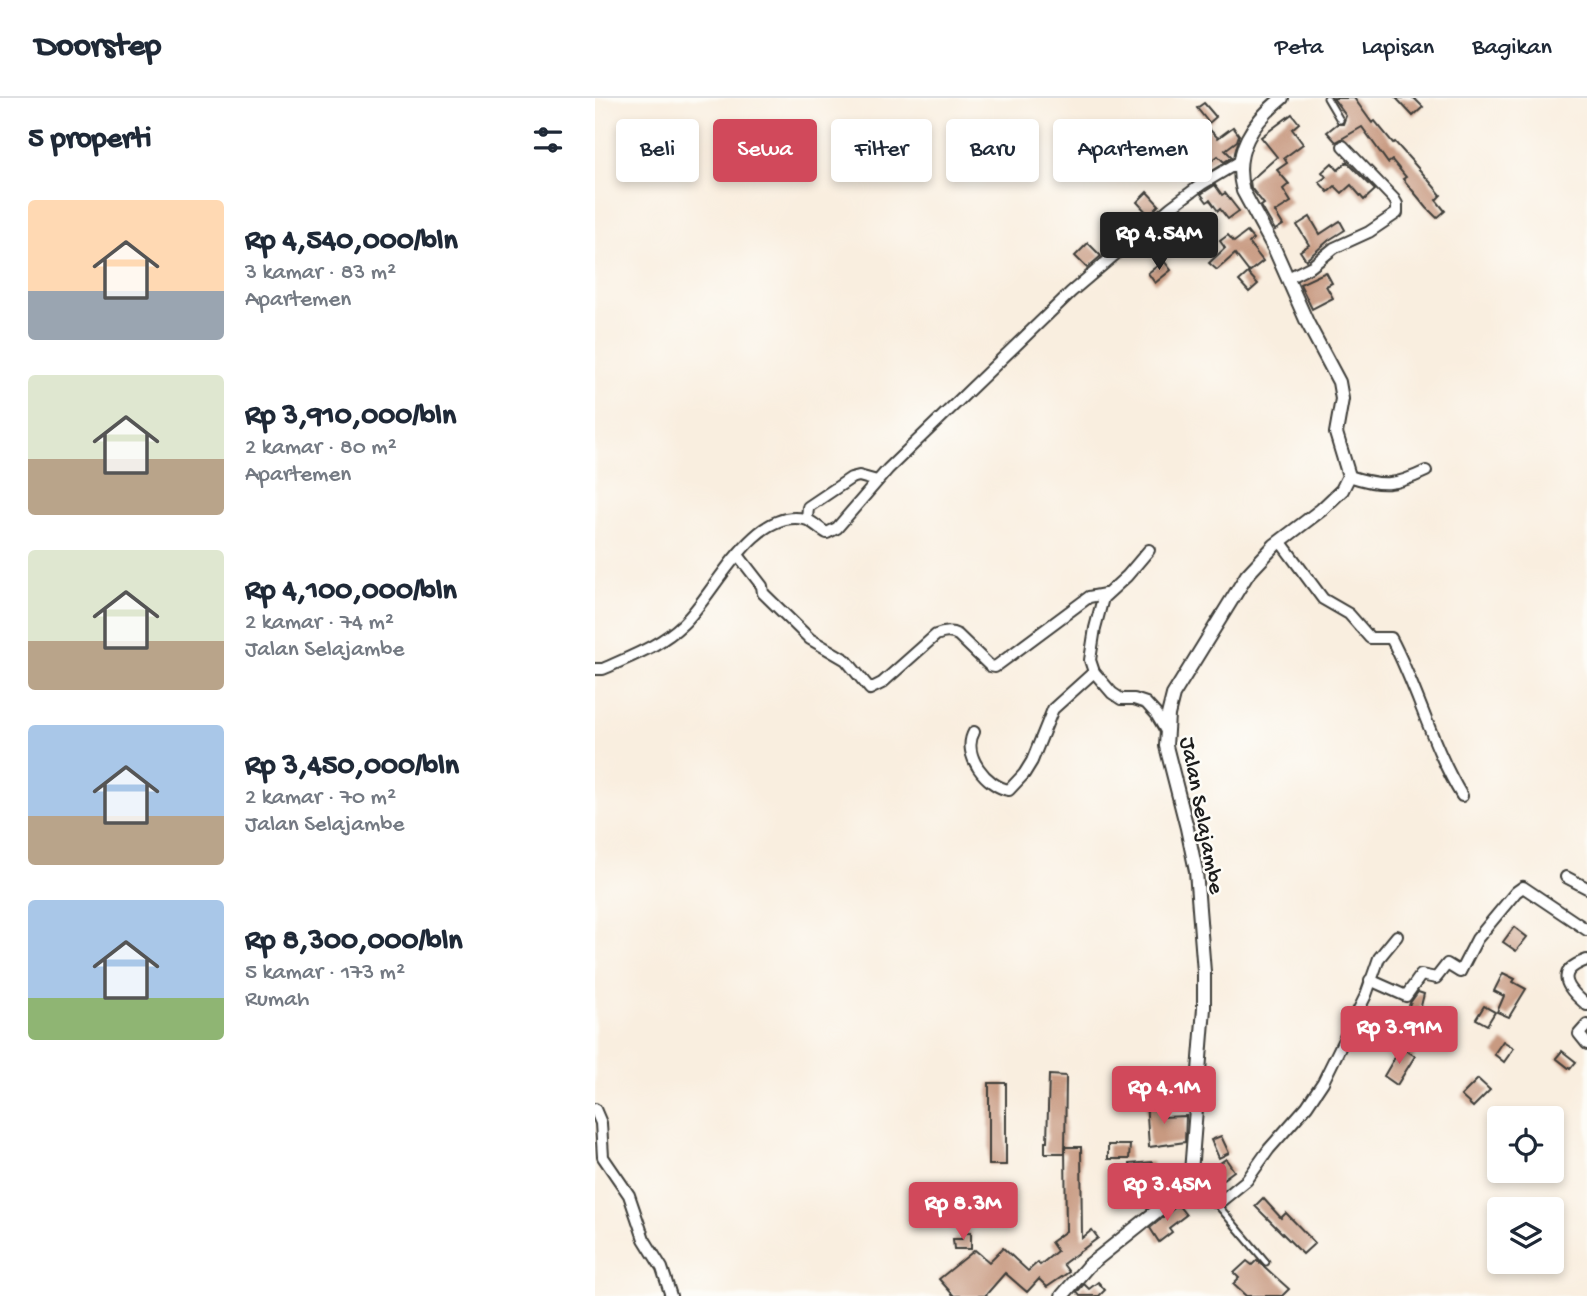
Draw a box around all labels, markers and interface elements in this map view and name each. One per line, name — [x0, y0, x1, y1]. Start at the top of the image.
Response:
text: Doorstep — [35, 29, 161, 67]
text: Peta — [1275, 34, 1323, 63]
text: Lapisan — [1361, 34, 1434, 63]
text: Bagikan — [1472, 34, 1552, 63]
chip: Beli — [616, 119, 699, 182]
chip: Sewa — [713, 119, 817, 182]
chip: Filter — [831, 119, 932, 182]
chip: Baru — [946, 119, 1039, 182]
chip: Apartemen — [1053, 119, 1212, 182]
icon: filters — [529, 121, 567, 159]
text: 5 properti — [28, 123, 151, 158]
pin: Rp 4.54M — [1087, 212, 1231, 272]
text: Rp 4.54M — [1116, 221, 1202, 248]
text: Rp 4,540,000/bln — [245, 225, 458, 260]
icon: home — [84, 228, 168, 312]
text: 3 kamar · 83 m² — [245, 260, 396, 287]
text: Apartemen — [245, 287, 351, 314]
text: Rp 3,910,000/bln — [245, 400, 456, 435]
icon: home — [84, 403, 168, 487]
text: 2 kamar · 80 m² — [245, 435, 397, 462]
text: Apartemen — [245, 462, 351, 489]
text: Rp 4,100,000/bln — [245, 575, 457, 610]
icon: home — [84, 578, 168, 662]
text: 2 kamar · 74 m² — [245, 610, 394, 637]
text: Jalan Selajambe — [245, 637, 404, 664]
street label: Jalan Selajambe — [1172, 735, 1229, 898]
text: Rp 3,450,000/bln — [245, 750, 459, 785]
icon: home — [84, 753, 168, 837]
text: 2 kamar · 70 m² — [245, 785, 396, 812]
text: Jalan Selajambe — [245, 812, 404, 839]
text: Rp 8,300,000/bln — [245, 925, 463, 960]
icon: home — [84, 928, 168, 1012]
text: 5 kamar · 173 m² — [245, 960, 405, 987]
text: Rumah — [245, 987, 309, 1014]
pin: Rp 3.91M — [1327, 1006, 1471, 1066]
text: Rp 3.91M — [1357, 1015, 1441, 1042]
pin: Rp 4.1M — [1099, 1066, 1229, 1126]
text: Rp 4.1M — [1128, 1075, 1200, 1102]
map controls — [1487, 1106, 1564, 1274]
button: locate — [1487, 1106, 1564, 1183]
pin: Rp 3.45M — [1095, 1164, 1239, 1223]
text: Rp 3.45M — [1124, 1172, 1210, 1199]
pin: Rp 8.3M — [898, 1182, 1028, 1242]
text: Rp 8.3M — [925, 1191, 1001, 1218]
button: layers — [1487, 1197, 1564, 1274]

